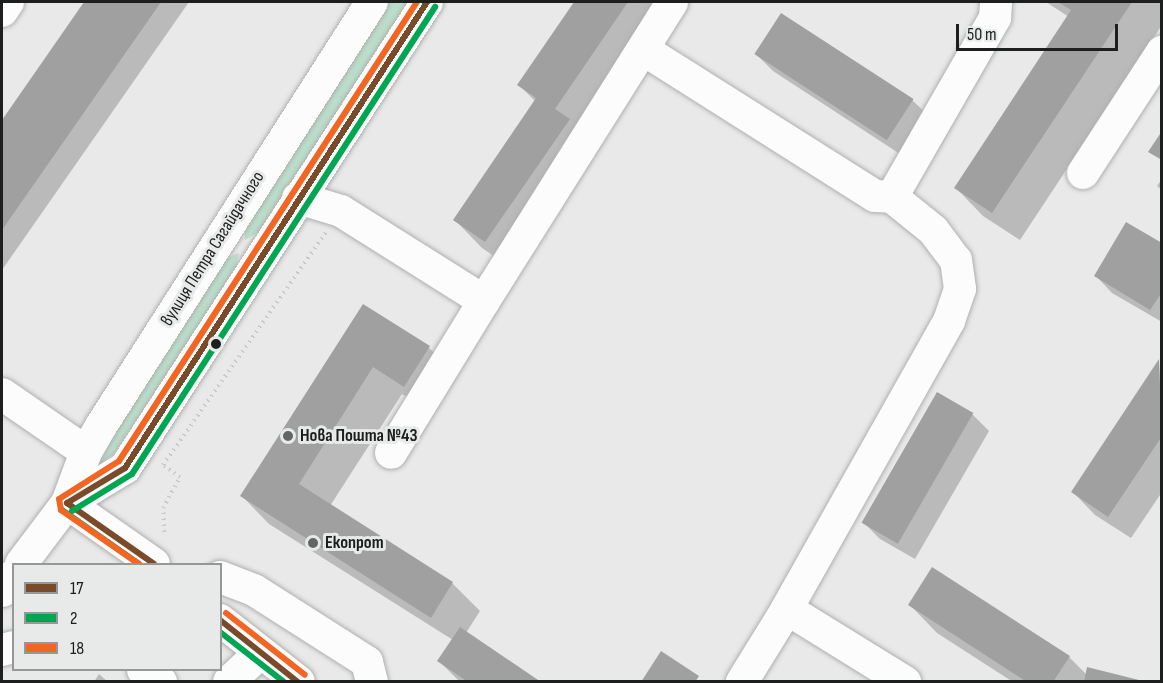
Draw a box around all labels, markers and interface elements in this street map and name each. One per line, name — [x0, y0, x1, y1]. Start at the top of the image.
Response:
scale bar — [959, 12, 1121, 50]
text: 50 m — [967, 24, 997, 45]
street label: вулиця Петра Сагайдачного — [157, 168, 269, 330]
unlabelled marker — [210, 338, 222, 350]
place label: Нова Пошта №43 — [300, 425, 417, 447]
marker: Нова Пошта №43 — [281, 429, 295, 443]
place label: Екопрот — [325, 532, 384, 554]
marker: Екопрот — [306, 536, 320, 550]
legend — [12, 563, 222, 671]
text: 17 — [70, 578, 83, 599]
text: 2 — [70, 608, 77, 629]
text: 18 — [70, 638, 84, 659]

